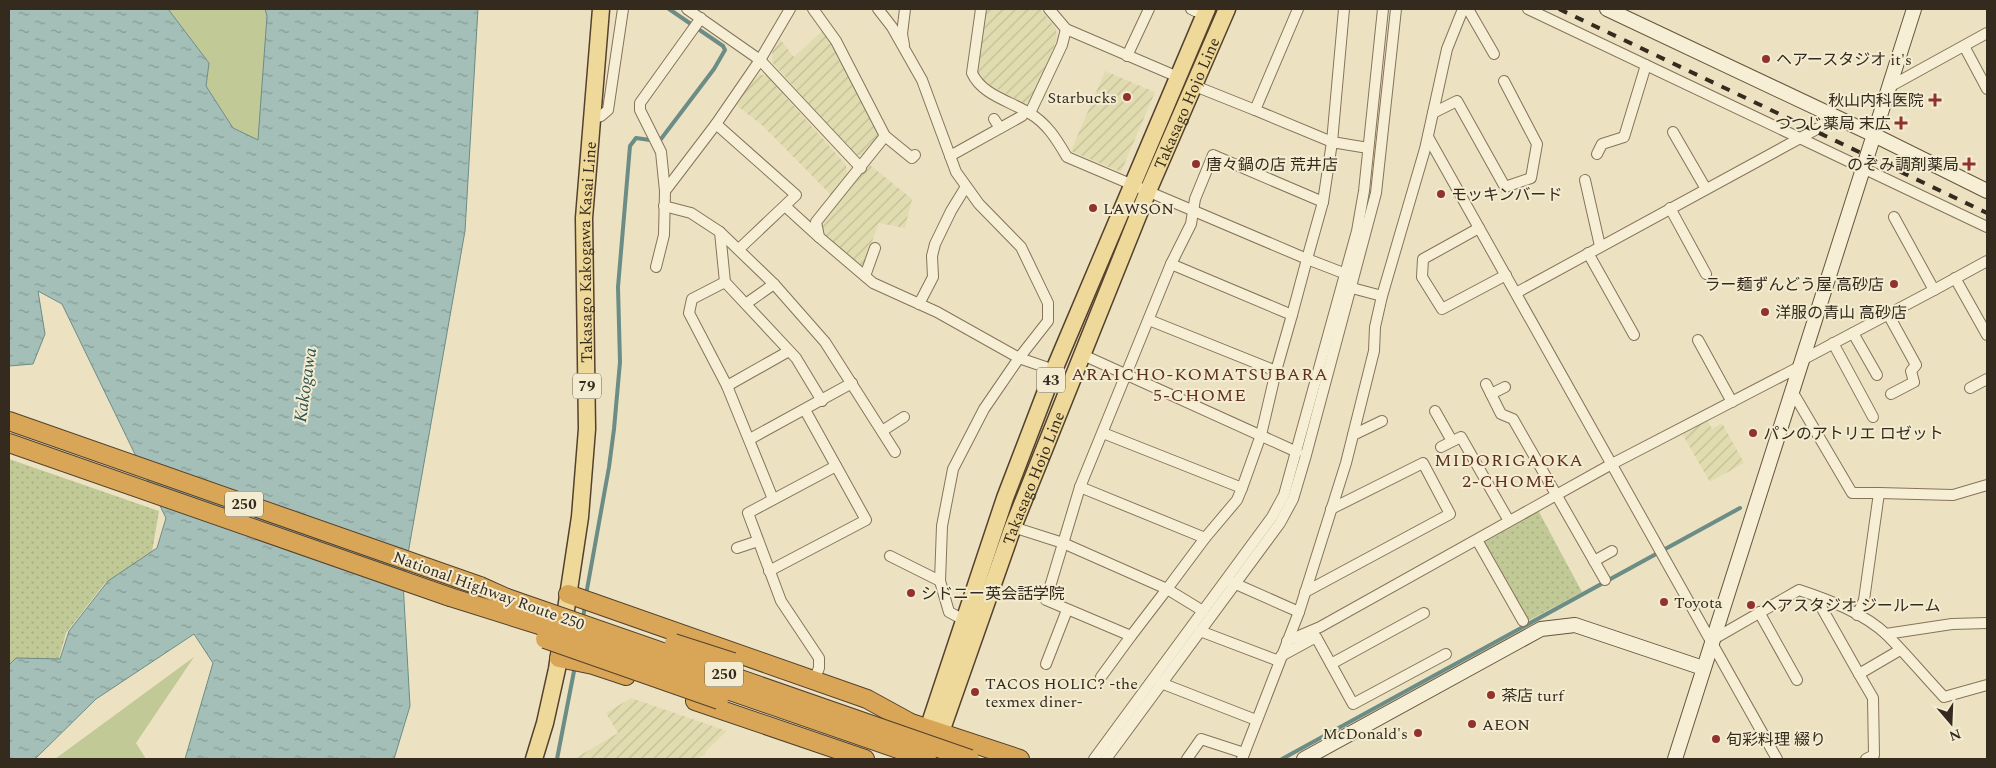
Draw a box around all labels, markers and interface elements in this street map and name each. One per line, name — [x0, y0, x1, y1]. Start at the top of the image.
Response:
street label: Takasago Hojo Line — [1148, 34, 1226, 173]
place label: ヘアースタジオ it's — [1776, 48, 1912, 72]
marker: ヘアースタジオ it's — [1760, 53, 1772, 65]
place label: Starbucks — [1047, 86, 1117, 110]
place label: 秋山内科医院 — [1828, 89, 1924, 113]
marker: Starbucks — [1121, 91, 1133, 103]
marker: 秋山内科医院 — [1928, 93, 1942, 107]
place label: つつじ薬局 末広 — [1775, 112, 1891, 136]
marker: つつじ薬局 末広 — [1895, 117, 1907, 129]
street label: Takasago Kakogawa Kasai Line — [573, 140, 603, 363]
place label: 唐々鍋の店 荒井店 — [1206, 153, 1338, 177]
place label: のぞみ調剤薬局 — [1847, 153, 1959, 177]
marker: 唐々鍋の店 荒井店 — [1190, 158, 1202, 170]
marker: のぞみ調剤薬局 — [1963, 158, 1975, 170]
place label: モッキンバード — [1451, 183, 1563, 207]
marker: モッキンバード — [1435, 188, 1447, 200]
place label: LAWSON — [1103, 197, 1174, 221]
marker: LAWSON — [1087, 202, 1099, 214]
place label: ラー麺ずんどう屋 高砂店 — [1704, 273, 1884, 297]
marker: ラー麺ずんどう屋 高砂店 — [1888, 278, 1900, 290]
place label: 洋服の青山 高砂店 — [1775, 301, 1907, 325]
marker: 洋服の青山 高砂店 — [1759, 306, 1771, 318]
water label: Kakogawa — [287, 346, 324, 424]
district label: ARAICHO-KOMATSUBARA 5-CHOME — [1071, 361, 1329, 409]
road number: 43 — [1037, 368, 1065, 392]
road number: 79 — [573, 374, 601, 398]
street label: Takasago Hojo Line — [997, 408, 1071, 548]
place label: パンのアトリエ ロゼット — [1763, 422, 1944, 446]
marker: パンのアトリエ ロゼット — [1747, 427, 1759, 439]
district label: MIDORIGAOKA 2-CHOME — [1434, 447, 1584, 495]
road number: 250 — [225, 492, 263, 516]
street label: National Highway Route 250 — [390, 545, 588, 637]
place label: シドニー英会話学院 — [921, 582, 1065, 606]
marker: シドニー英会話学院 — [905, 587, 917, 599]
place label: Toyota — [1674, 591, 1723, 615]
place label: ヘアスタジオ ジールーム — [1761, 594, 1941, 618]
marker: Toyota — [1658, 596, 1670, 608]
marker: ヘアスタジオ ジールーム — [1745, 599, 1757, 611]
road number: 250 — [705, 662, 743, 686]
place label: TACOS HOLIC? -the texmex diner- — [985, 672, 1138, 714]
place label: 茶店 turf — [1501, 684, 1565, 708]
marker: TACOS HOLIC? -the texmex diner- — [969, 686, 981, 698]
marker: 茶店 turf — [1485, 689, 1497, 701]
north arrow — [1926, 698, 1976, 748]
place label: AEON — [1482, 713, 1530, 737]
marker: AEON — [1466, 718, 1478, 730]
place label: McDonald's — [1322, 722, 1408, 746]
text: N — [1946, 723, 1964, 747]
marker: McDonald's — [1412, 727, 1424, 739]
place label: 旬彩料理 綴り — [1726, 728, 1826, 752]
marker: 旬彩料理 綴り — [1710, 733, 1722, 745]

